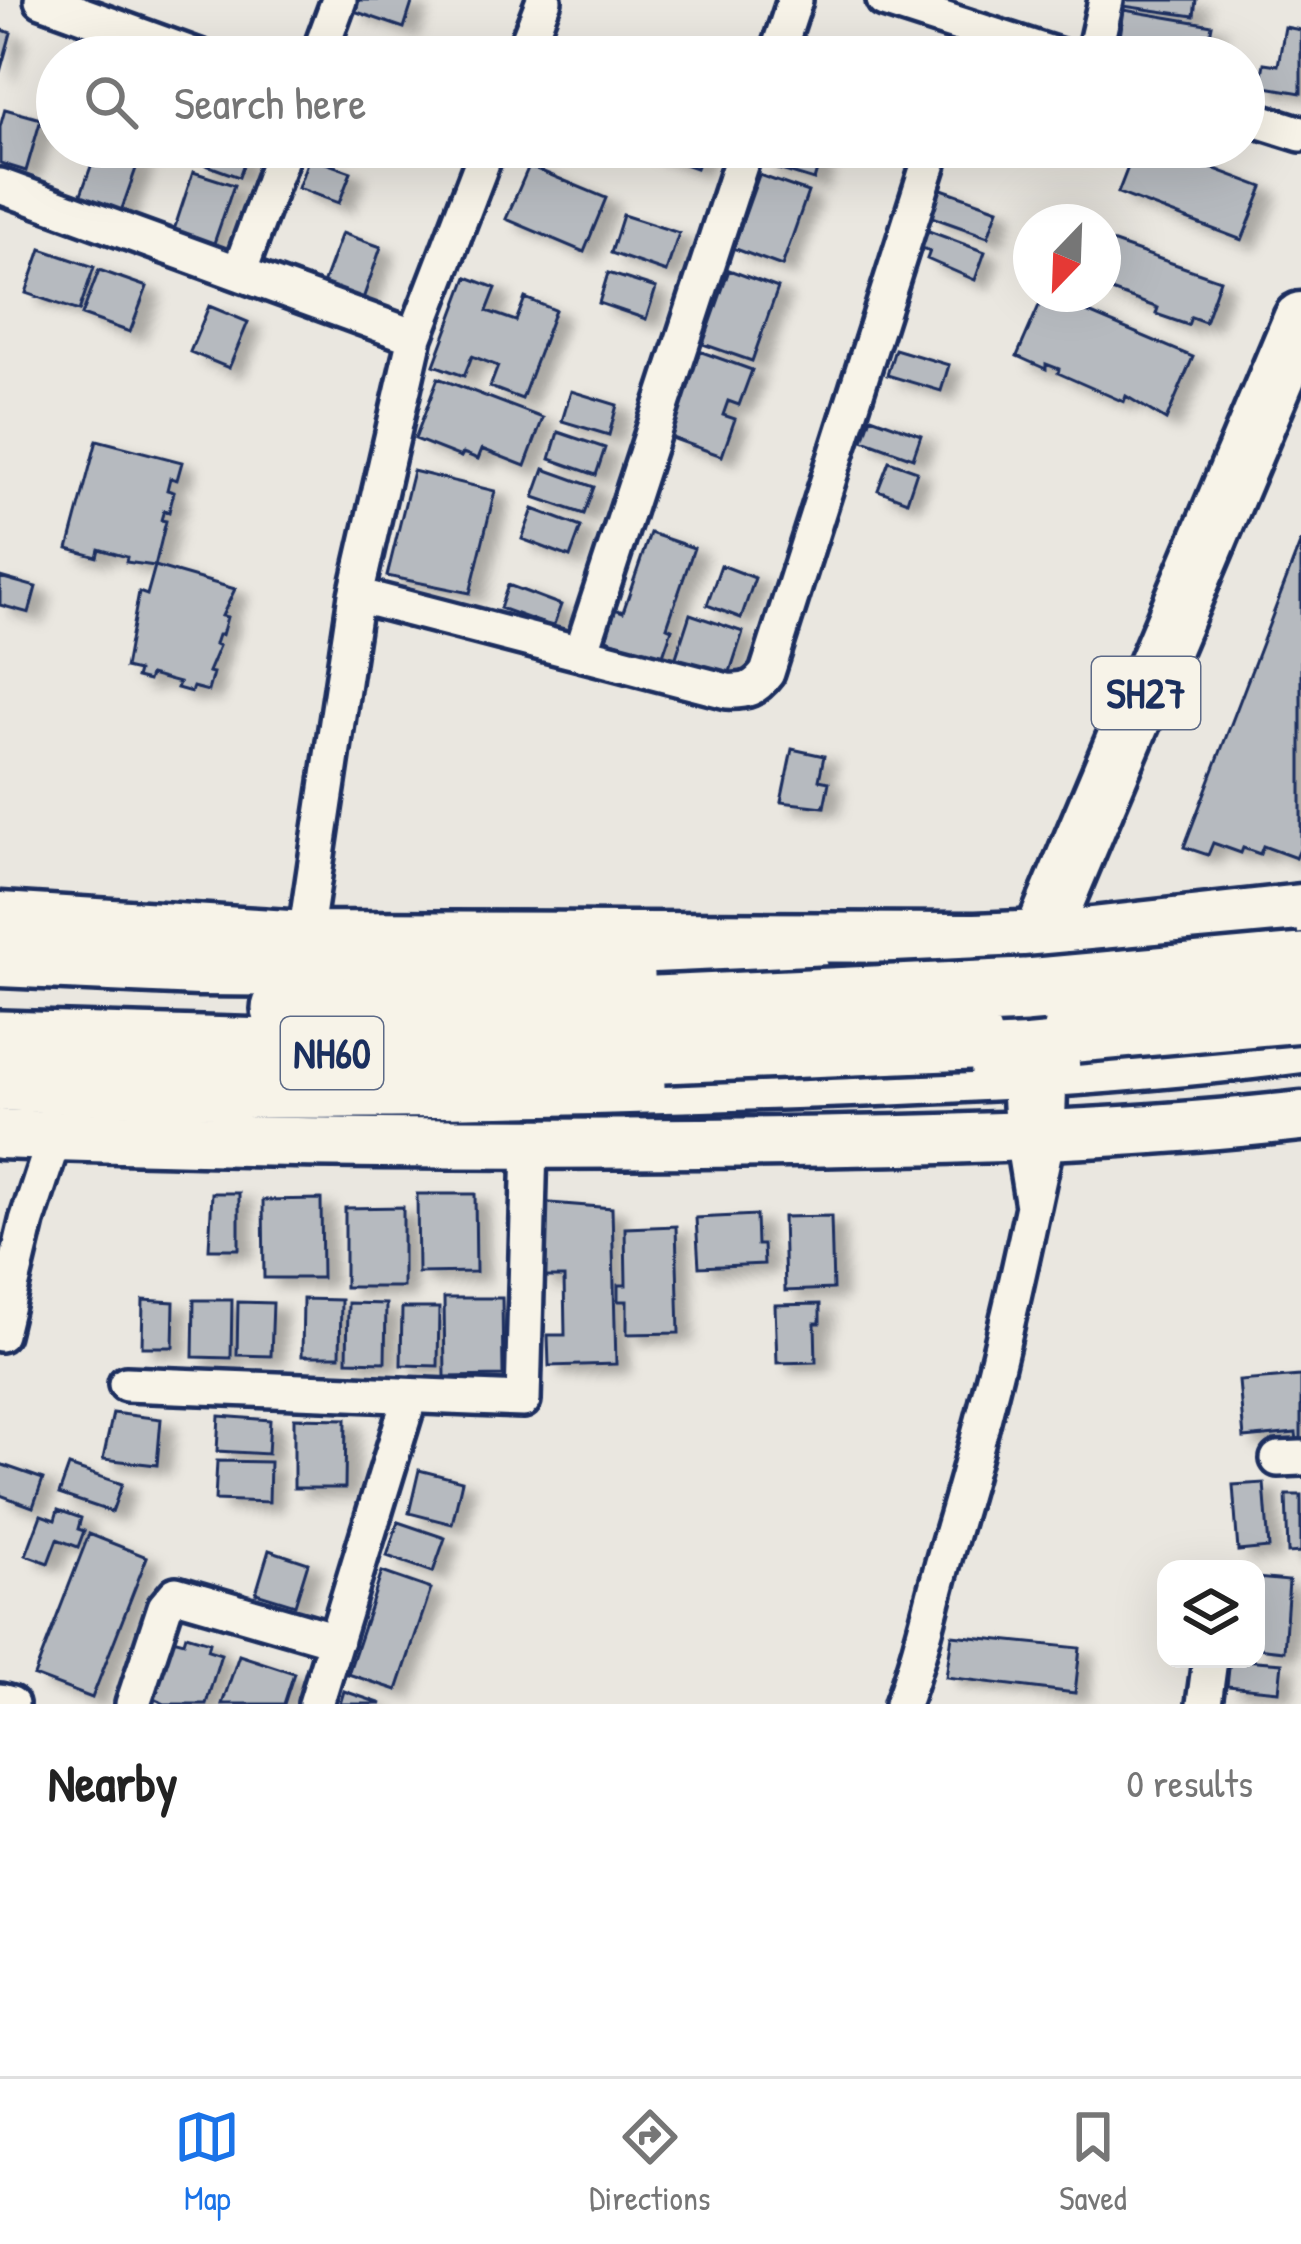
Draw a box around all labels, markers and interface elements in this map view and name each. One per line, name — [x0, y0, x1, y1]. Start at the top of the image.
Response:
search box — [36, 36, 1265, 168]
icon: search — [78, 69, 144, 135]
text: Search here — [174, 72, 366, 133]
north arrow — [1013, 204, 1121, 312]
road number: SH27 — [1092, 657, 1200, 729]
road number: NH60 — [281, 1017, 383, 1089]
map controls — [1157, 1560, 1265, 1668]
button: layers — [1157, 1560, 1265, 1668]
text: Nearby — [48, 1748, 178, 1817]
text: 0 results — [1127, 1756, 1253, 1809]
tab: Map — [174, 2104, 240, 2220]
tab: Directions — [589, 2104, 711, 2220]
tab: Saved — [1059, 2104, 1127, 2220]

